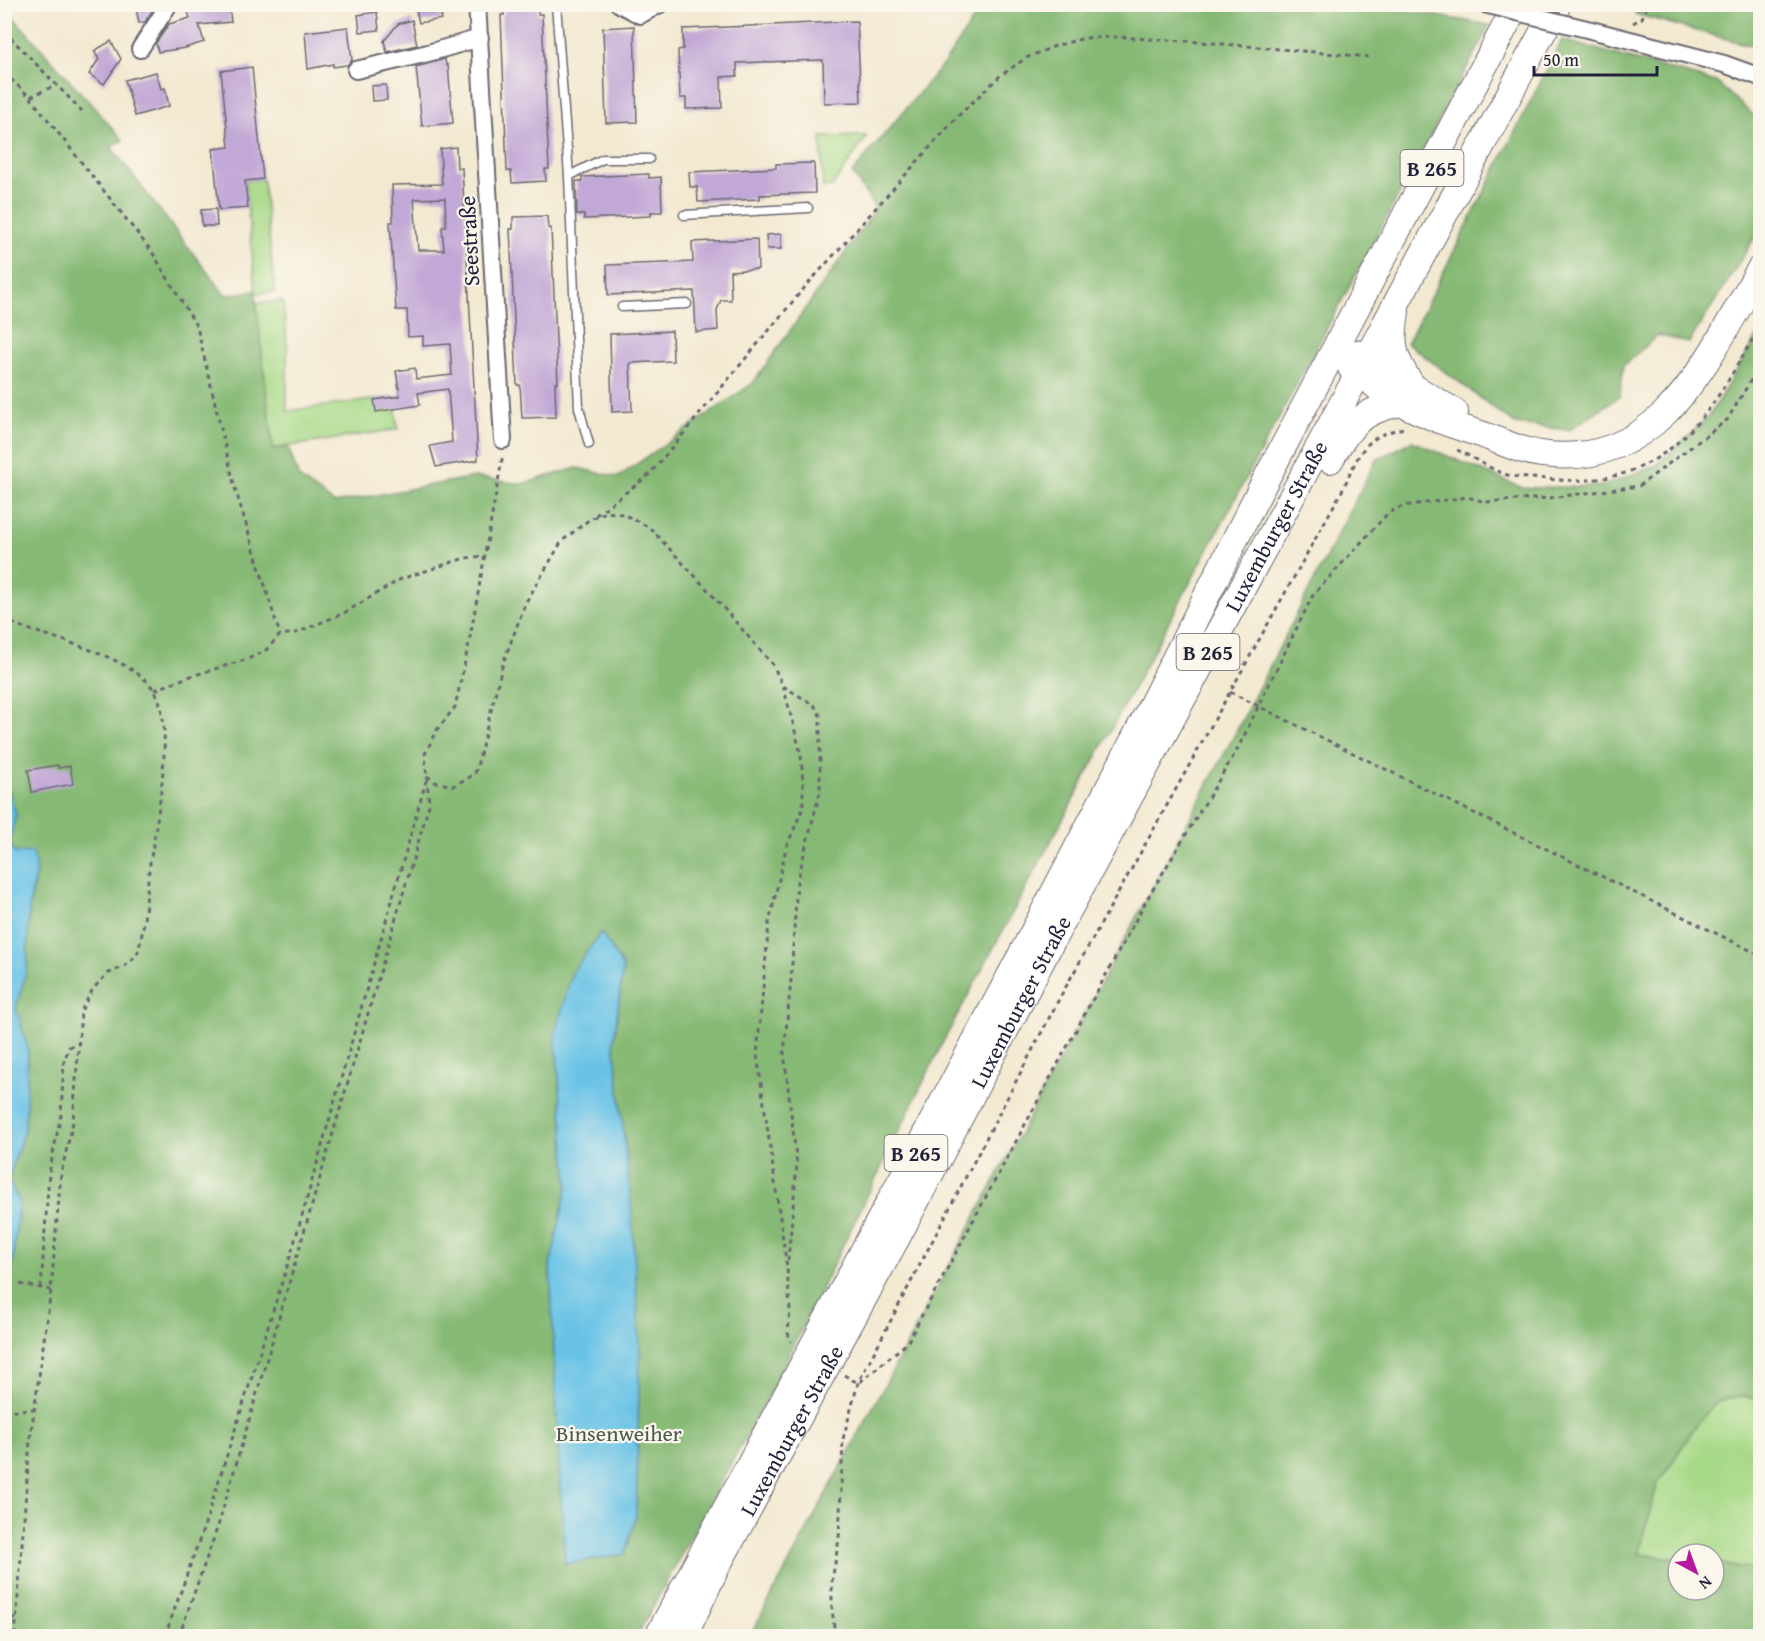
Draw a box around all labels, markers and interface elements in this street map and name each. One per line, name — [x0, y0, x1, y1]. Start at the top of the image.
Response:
scale bar — [1534, 39, 1657, 77]
text: 50 m — [1543, 46, 1579, 73]
road number: B 265 — [1400, 150, 1464, 186]
street label: Seestraße — [451, 195, 487, 287]
street label: Luxemburger Straße — [1217, 435, 1335, 618]
road number: B 265 — [1176, 634, 1240, 670]
street label: Luxemburger Straße — [962, 910, 1079, 1094]
road number: B 265 — [884, 1135, 948, 1171]
street label: Luxemburger Straße — [732, 1339, 851, 1522]
park label: Binsenweiher — [556, 1417, 682, 1449]
north arrow — [1666, 1542, 1726, 1602]
text: N — [1694, 1571, 1718, 1596]

